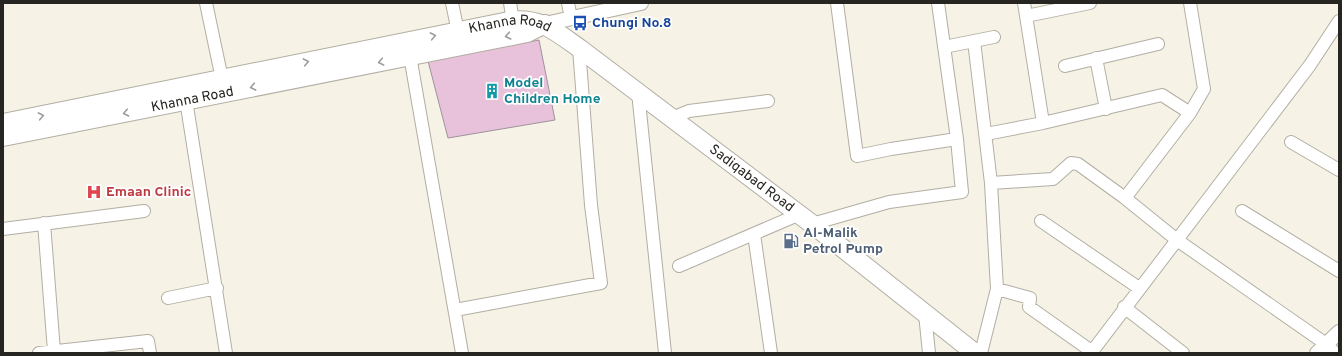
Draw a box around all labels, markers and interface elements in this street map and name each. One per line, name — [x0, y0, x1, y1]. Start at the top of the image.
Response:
street label: Khanna Road — [467, 12, 554, 37]
bus stop icon: Chungi No.8 — [571, 14, 589, 32]
place label: Chungi No.8 — [592, 15, 672, 32]
one-way arrow — [505, 32, 511, 40]
one-way arrow — [430, 33, 436, 41]
one-way arrow — [377, 57, 384, 65]
one-way arrow — [303, 59, 309, 67]
place label: Model Children Home — [504, 75, 601, 108]
one-way arrow — [250, 82, 256, 91]
building icon: Model Children Home — [483, 82, 501, 100]
street label: Khanna Road — [150, 83, 235, 116]
one-way arrow — [122, 108, 129, 116]
one-way arrow — [38, 112, 44, 120]
street label: Sadiqabad Road — [706, 141, 797, 216]
hospital icon: Emaan Clinic — [85, 183, 103, 201]
place label: Emaan Clinic — [106, 184, 191, 201]
place label: Al-Malik Petrol Pump — [803, 225, 883, 258]
fuel station icon: Al-Malik Petrol Pump — [782, 232, 800, 250]

